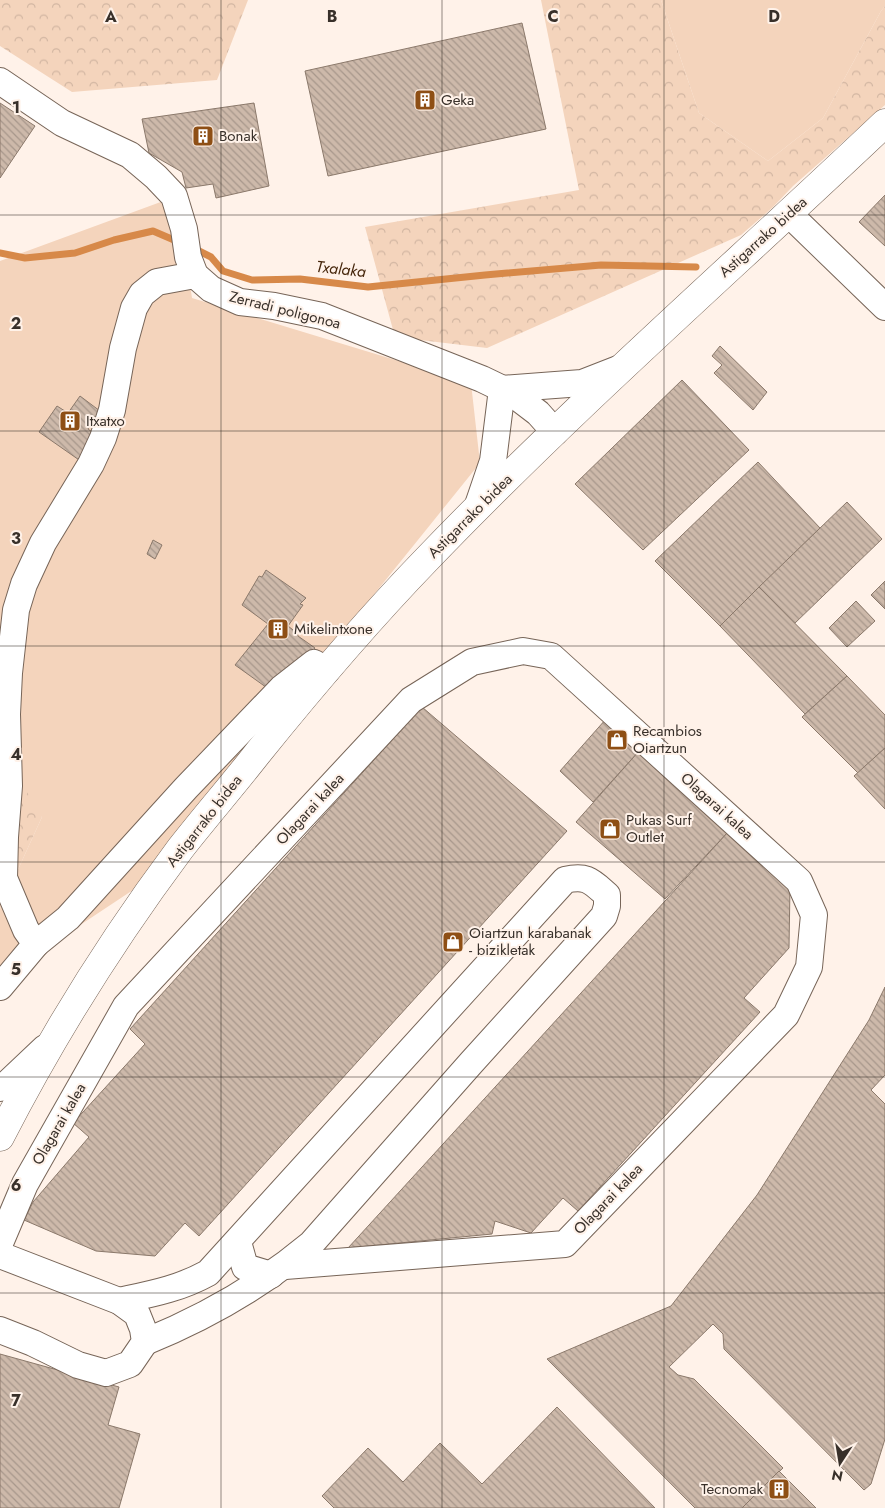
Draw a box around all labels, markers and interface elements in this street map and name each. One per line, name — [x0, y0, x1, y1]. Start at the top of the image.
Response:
text: A — [104, 5, 117, 28]
text: B — [327, 5, 337, 28]
text: C — [547, 5, 559, 28]
text: D — [768, 5, 780, 28]
building icon: Geka — [413, 88, 437, 112]
place label: Geka — [441, 89, 474, 111]
text: 1 — [12, 96, 20, 119]
building icon: Bonak — [191, 124, 215, 148]
place label: Bonak — [219, 125, 258, 147]
street label: Astigarrako bidea — [714, 191, 812, 283]
water label: Txalaka — [315, 255, 367, 283]
street label: Zerradi poligonoa — [227, 286, 343, 334]
text: 2 — [11, 312, 21, 335]
building icon: Itxatxo — [58, 409, 82, 433]
place label: Itxatxo — [86, 410, 125, 432]
street label: Astigarrako bidea — [423, 469, 517, 563]
text: 3 — [11, 527, 21, 550]
building icon: Mikelintxone — [266, 617, 290, 641]
place label: Mikelintxone — [294, 618, 373, 640]
place label: Recambios Oiartzun — [633, 720, 702, 759]
shop icon: Recambios Oiartzun — [605, 728, 629, 752]
text: 4 — [10, 743, 22, 766]
street label: Olagarai kalea — [676, 767, 758, 845]
street label: Olagarai kalea — [271, 768, 349, 850]
street label: Astigarrako bidea — [161, 770, 247, 872]
place label: Pukas Surf Outlet — [626, 809, 692, 848]
shop icon: Pukas Surf Outlet — [598, 817, 622, 841]
place label: Oiartzun karabanak - bizikletak — [469, 922, 592, 961]
shop icon: Oiartzun karabanak - bizikletak — [441, 930, 465, 954]
text: 5 — [11, 958, 21, 981]
street label: Olagarai kalea — [27, 1079, 91, 1169]
street label: Olagarai kalea — [568, 1159, 648, 1239]
text: 6 — [11, 1174, 21, 1197]
text: 7 — [11, 1389, 21, 1412]
north arrow — [815, 1438, 865, 1488]
text: N — [830, 1465, 845, 1487]
building icon: Tecnomak — [767, 1477, 791, 1501]
place label: Tecnomak — [701, 1478, 763, 1500]

